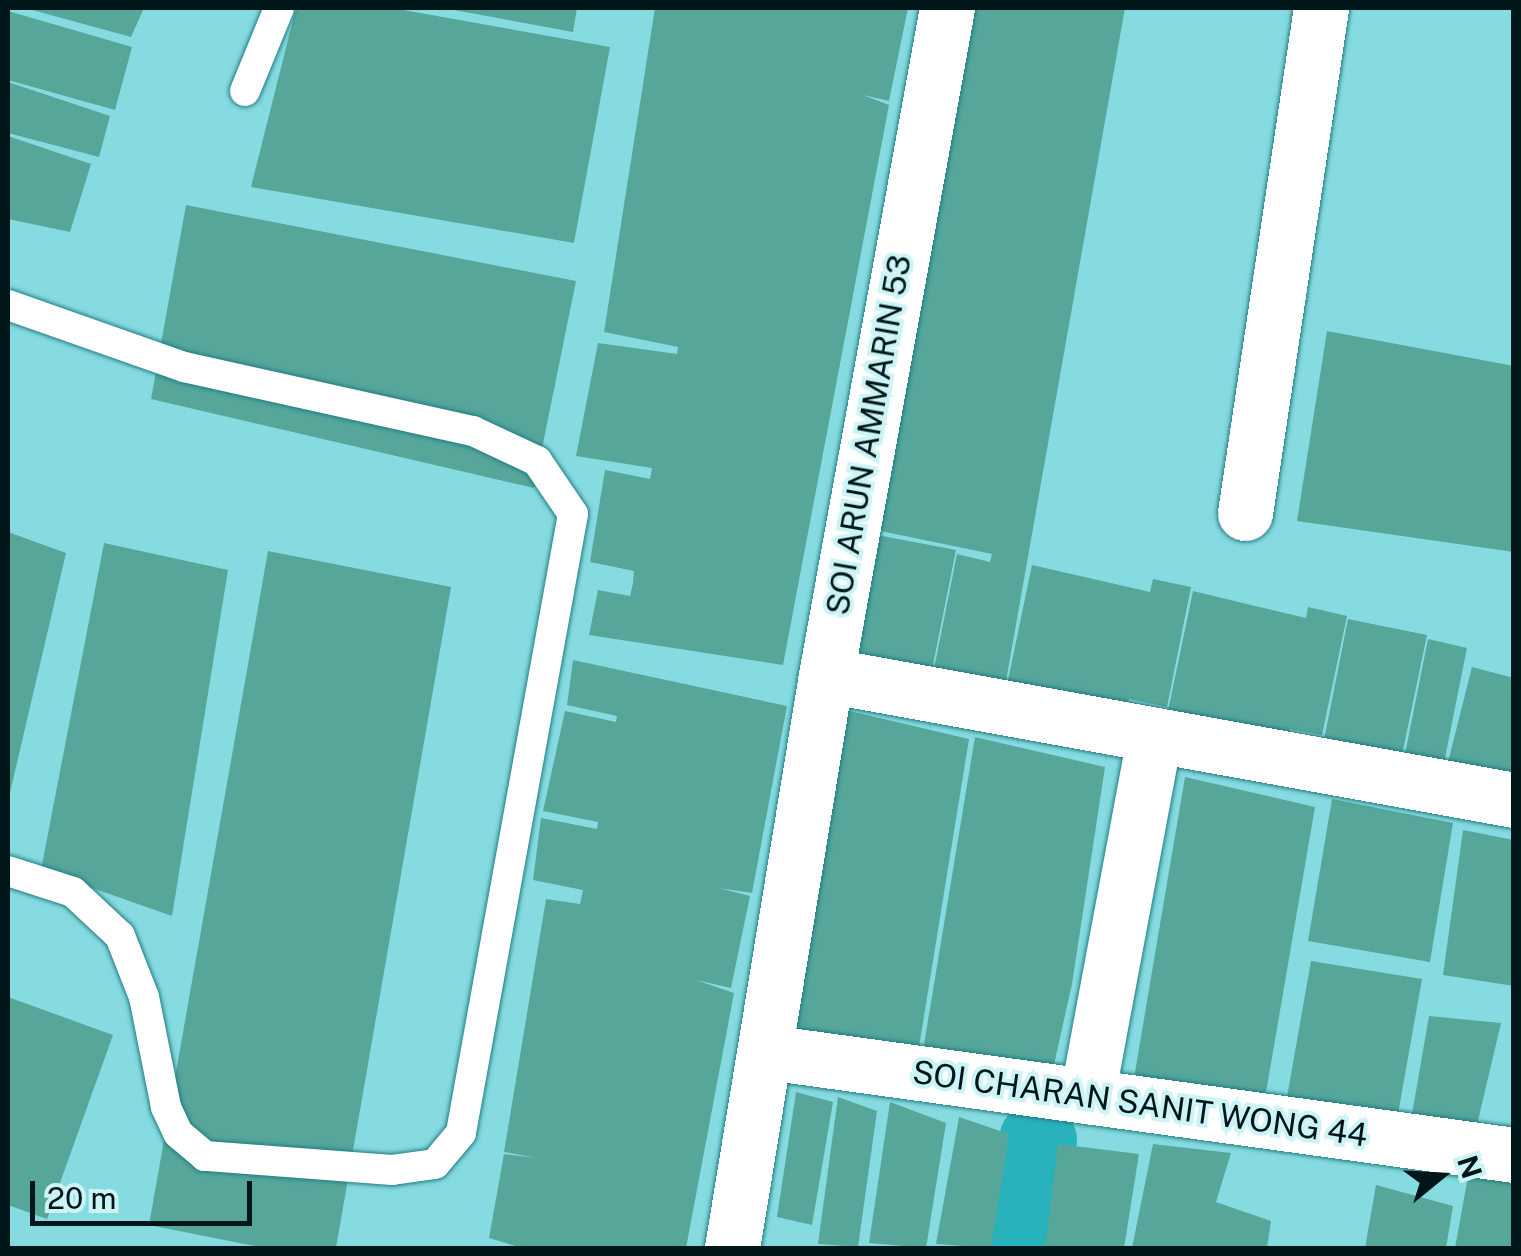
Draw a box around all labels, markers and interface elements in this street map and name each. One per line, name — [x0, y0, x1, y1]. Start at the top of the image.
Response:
street label: SOI ARUN AMMARIN 53 — [818, 252, 920, 618]
street label: SOI CHARAN SANIT WONG 44 — [910, 1053, 1370, 1155]
north arrow — [1391, 1126, 1491, 1226]
text: N — [1451, 1151, 1489, 1182]
scale bar — [35, 1161, 258, 1223]
text: 20 m — [47, 1180, 116, 1216]

